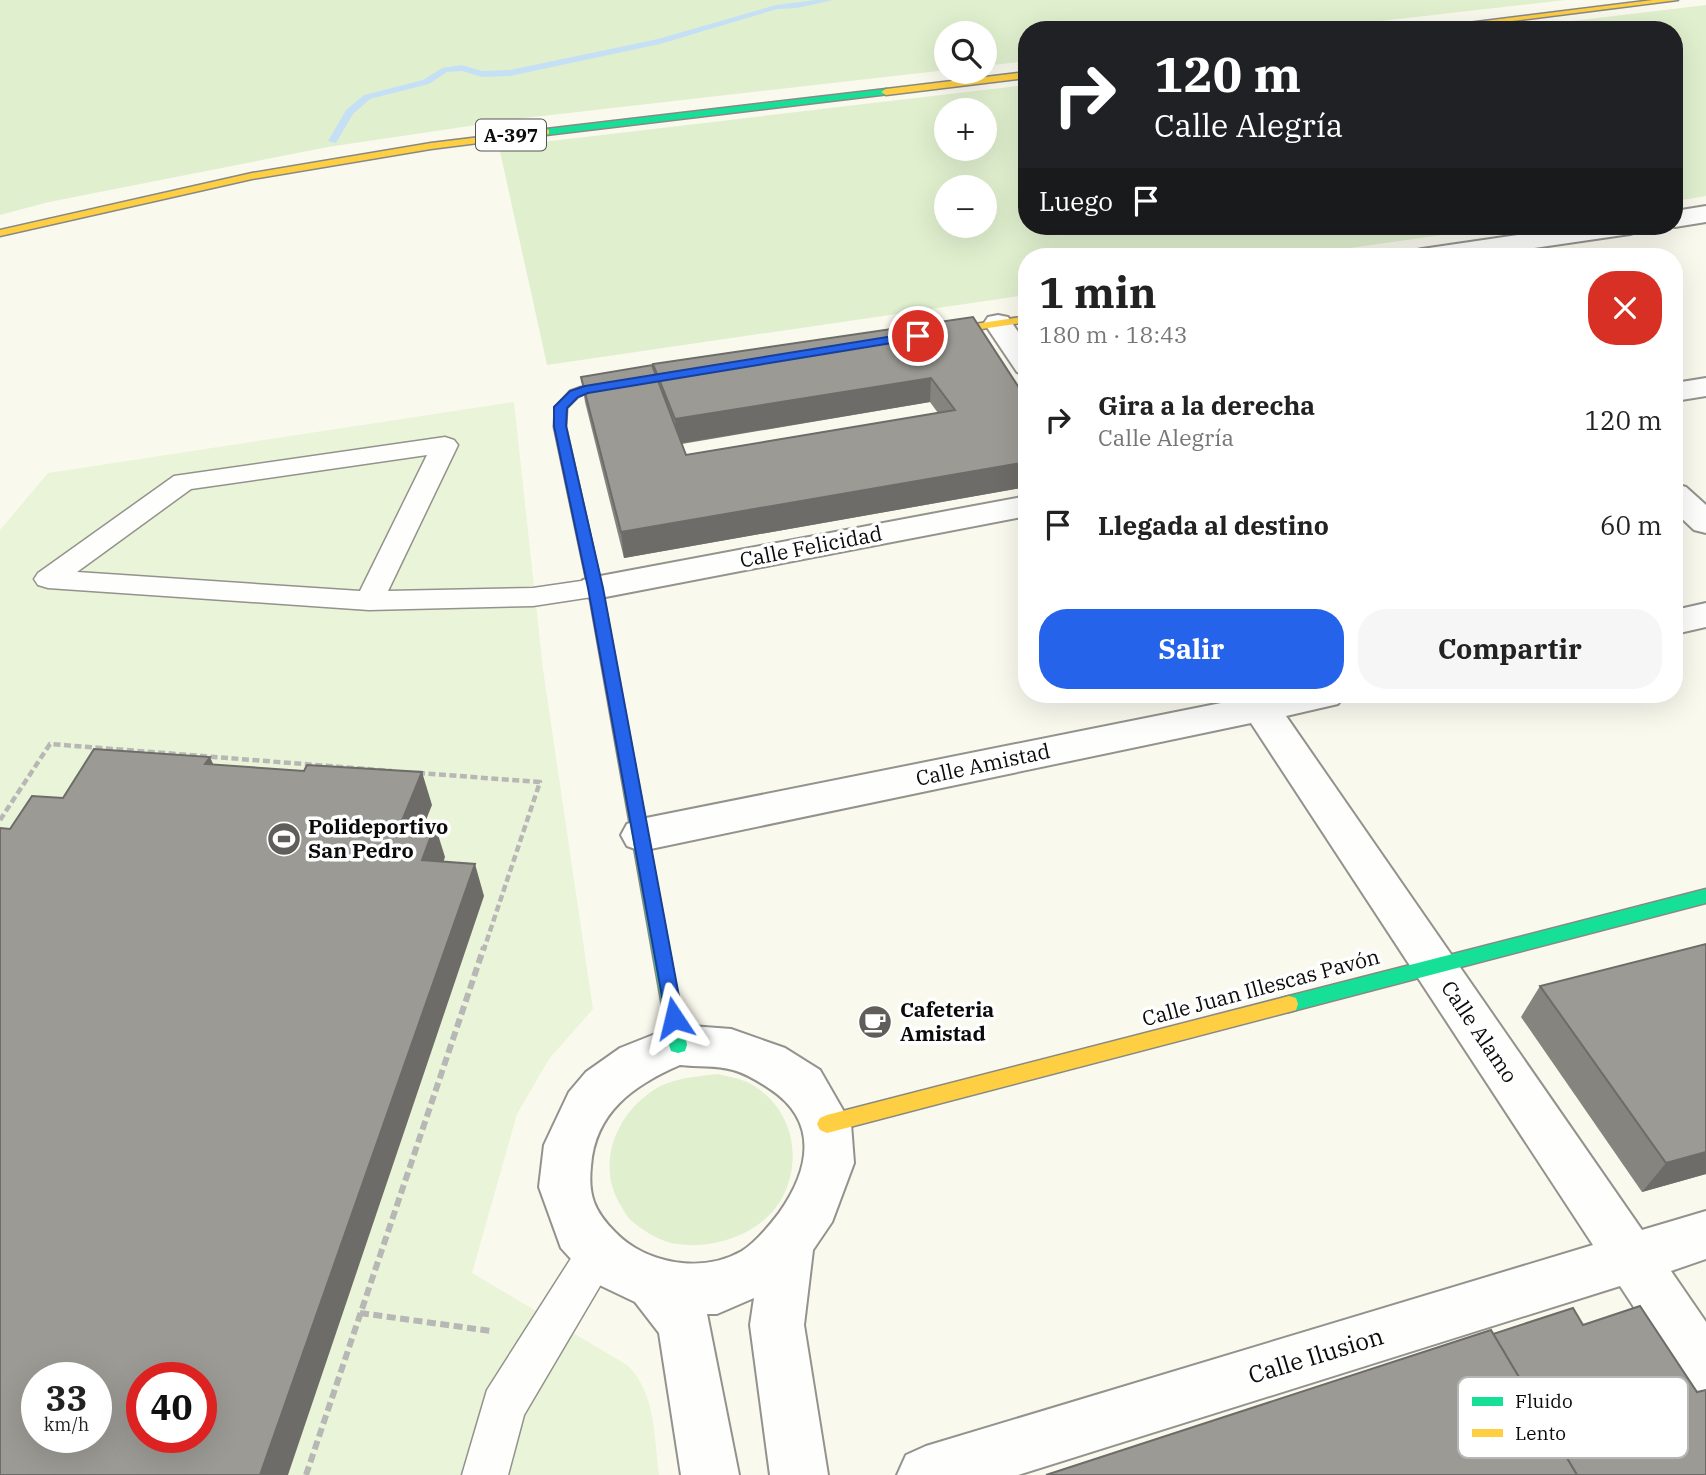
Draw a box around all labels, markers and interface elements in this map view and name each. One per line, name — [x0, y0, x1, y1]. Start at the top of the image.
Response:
map controls — [934, 21, 997, 238]
button: search — [934, 21, 997, 84]
text: 120 m — [1154, 42, 1301, 105]
icon: right — [1039, 49, 1130, 140]
button: + — [934, 98, 997, 161]
text: Calle Alegría — [1154, 104, 1343, 146]
road number: A-397 — [476, 119, 546, 150]
button: − — [934, 175, 997, 238]
icon: arrive — [1127, 182, 1165, 220]
text: Luego — [1039, 184, 1113, 218]
text: 1 min — [1039, 265, 1157, 320]
button: close — [1588, 271, 1662, 345]
pin — [888, 306, 948, 366]
icon: arrive — [899, 317, 937, 355]
text: 180 m · 18:43 — [1039, 319, 1188, 349]
text: Gira a la derecha — [1098, 388, 1315, 422]
icon: right — [1039, 401, 1077, 439]
text: 120 m — [1584, 403, 1662, 437]
text: Calle Alegría — [1098, 422, 1234, 452]
icon: arrive — [1039, 506, 1077, 544]
text: Llegada al destino — [1098, 508, 1329, 542]
text: 60 m — [1600, 508, 1662, 542]
street label: Calle Felicidad — [737, 518, 885, 574]
button: Salir — [1039, 609, 1344, 689]
button: Compartir — [1358, 609, 1662, 689]
street label: Calle Amistad — [913, 736, 1053, 792]
place label: Polideportivo San Pedro — [308, 812, 448, 864]
sports icon: Polideportivo San Pedro — [265, 820, 303, 858]
street label: Calle Juan Illescas Pavón — [1139, 942, 1383, 1032]
street label: Calle Alamo — [1435, 975, 1524, 1088]
position arrow — [637, 981, 711, 1055]
place label: Cafeteria Amistad — [900, 995, 994, 1047]
cafe icon: Cafeteria Amistad — [856, 1003, 894, 1041]
street label: Calle Ilusion — [1244, 1319, 1387, 1391]
speed limit sign: 40 — [126, 1362, 217, 1453]
text: 33 — [45, 1375, 88, 1421]
legend — [1458, 1377, 1688, 1458]
text: Fluido — [1515, 1389, 1573, 1413]
text: km/h — [44, 1413, 89, 1436]
text: Lento — [1515, 1421, 1566, 1445]

